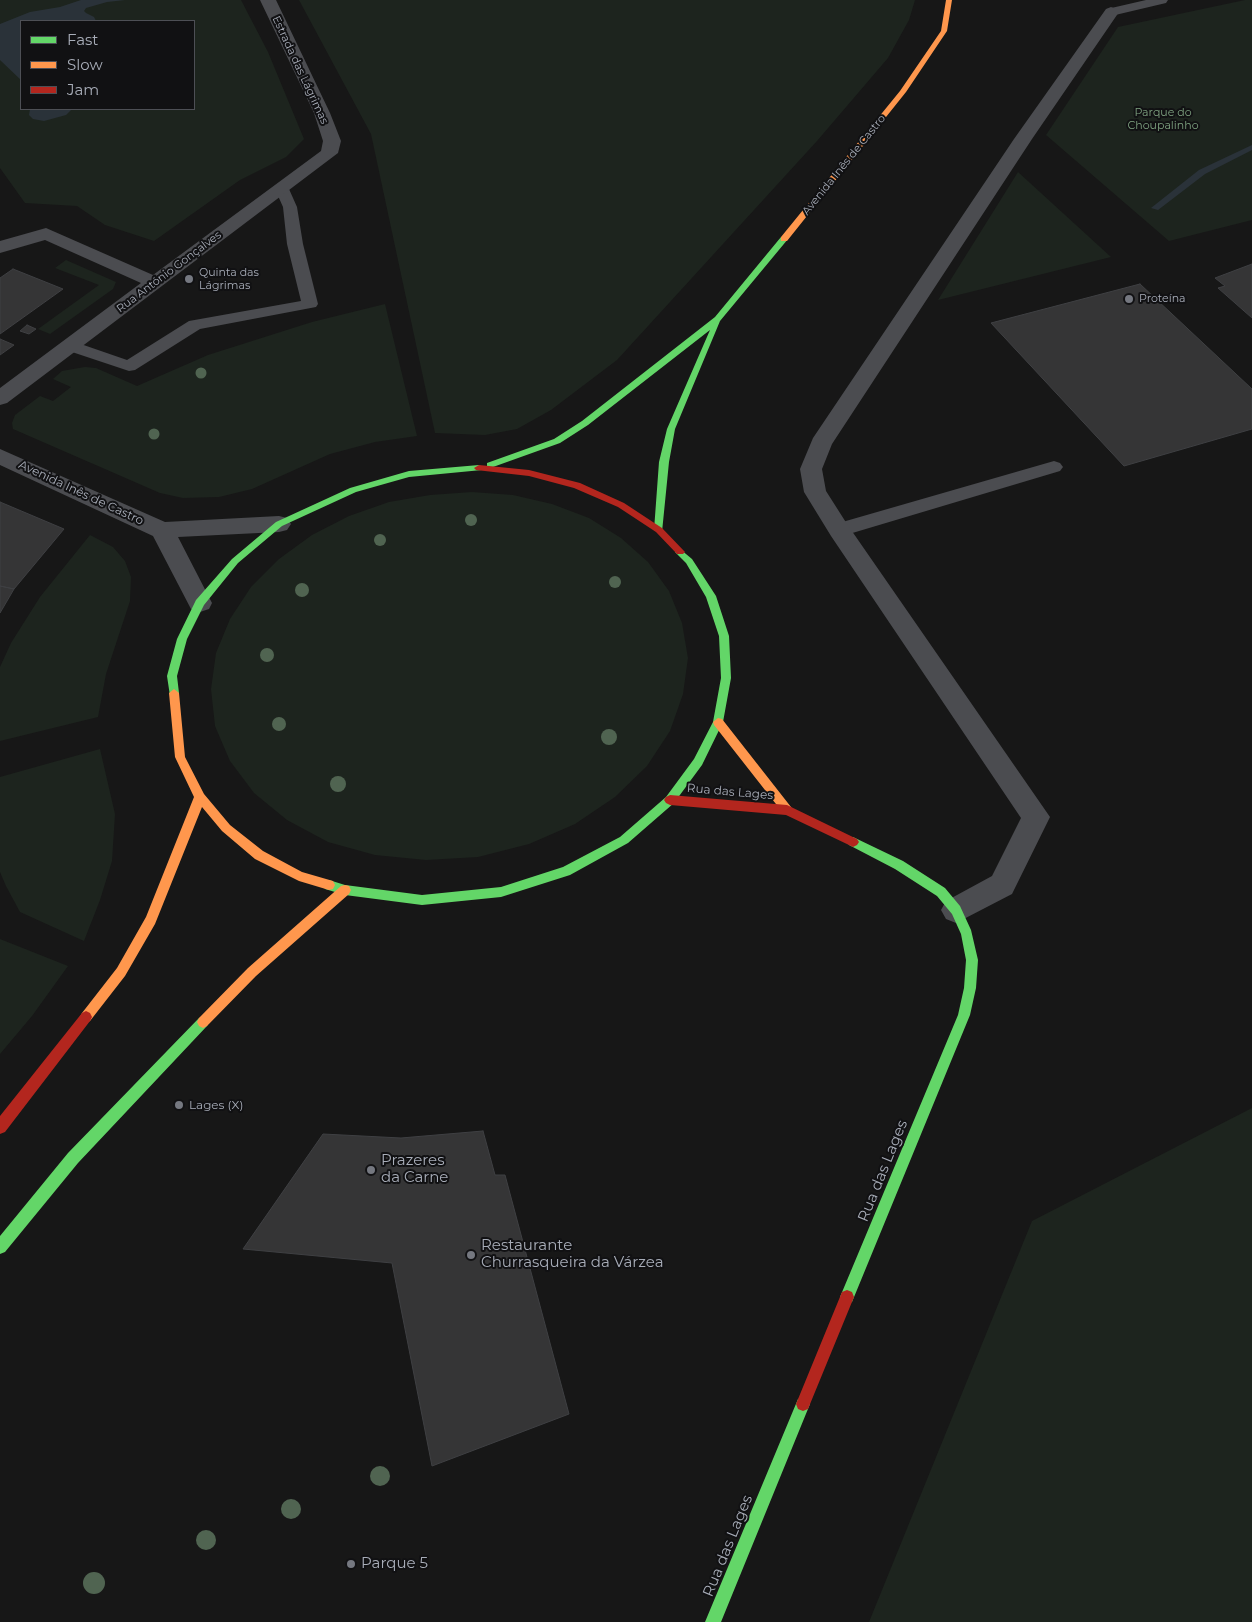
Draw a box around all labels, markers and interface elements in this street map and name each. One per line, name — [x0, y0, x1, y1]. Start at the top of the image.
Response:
street label: Estrada das Lágrimas — [269, 14, 331, 126]
legend — [20, 20, 195, 110]
text: Fast — [67, 30, 98, 49]
text: Slow — [67, 55, 103, 74]
text: Jam — [67, 80, 99, 99]
park label: Parque do Choupalinho — [1127, 106, 1199, 132]
street label: Avenida Inês de Castro — [800, 112, 888, 218]
street label: Rua António Gonçalves — [114, 228, 224, 316]
place label: Quinta das Lágrimas — [199, 266, 259, 292]
marker: Quinta das Lágrimas — [183, 273, 195, 285]
place label: Proteína — [1139, 292, 1186, 306]
marker: Proteína — [1123, 293, 1135, 305]
street label: Avenida Inês de Castro — [16, 458, 146, 528]
street label: Rua das Lages — [686, 781, 774, 803]
place label: Lages (X) — [189, 1098, 243, 1112]
marker: Lages (X) — [173, 1099, 185, 1111]
street label: Rua das Lages — [854, 1117, 912, 1225]
place label: Prazeres da Carne — [381, 1152, 448, 1187]
marker: Prazeres da Carne — [365, 1164, 377, 1176]
place label: Restaurante Churrasqueira da Várzea — [481, 1237, 664, 1272]
marker: Restaurante Churrasqueira da Várzea — [465, 1249, 477, 1261]
street label: Rua das Lages — [699, 1492, 757, 1600]
place label: Parque 5 — [361, 1555, 428, 1573]
marker: Parque 5 — [345, 1558, 357, 1570]

